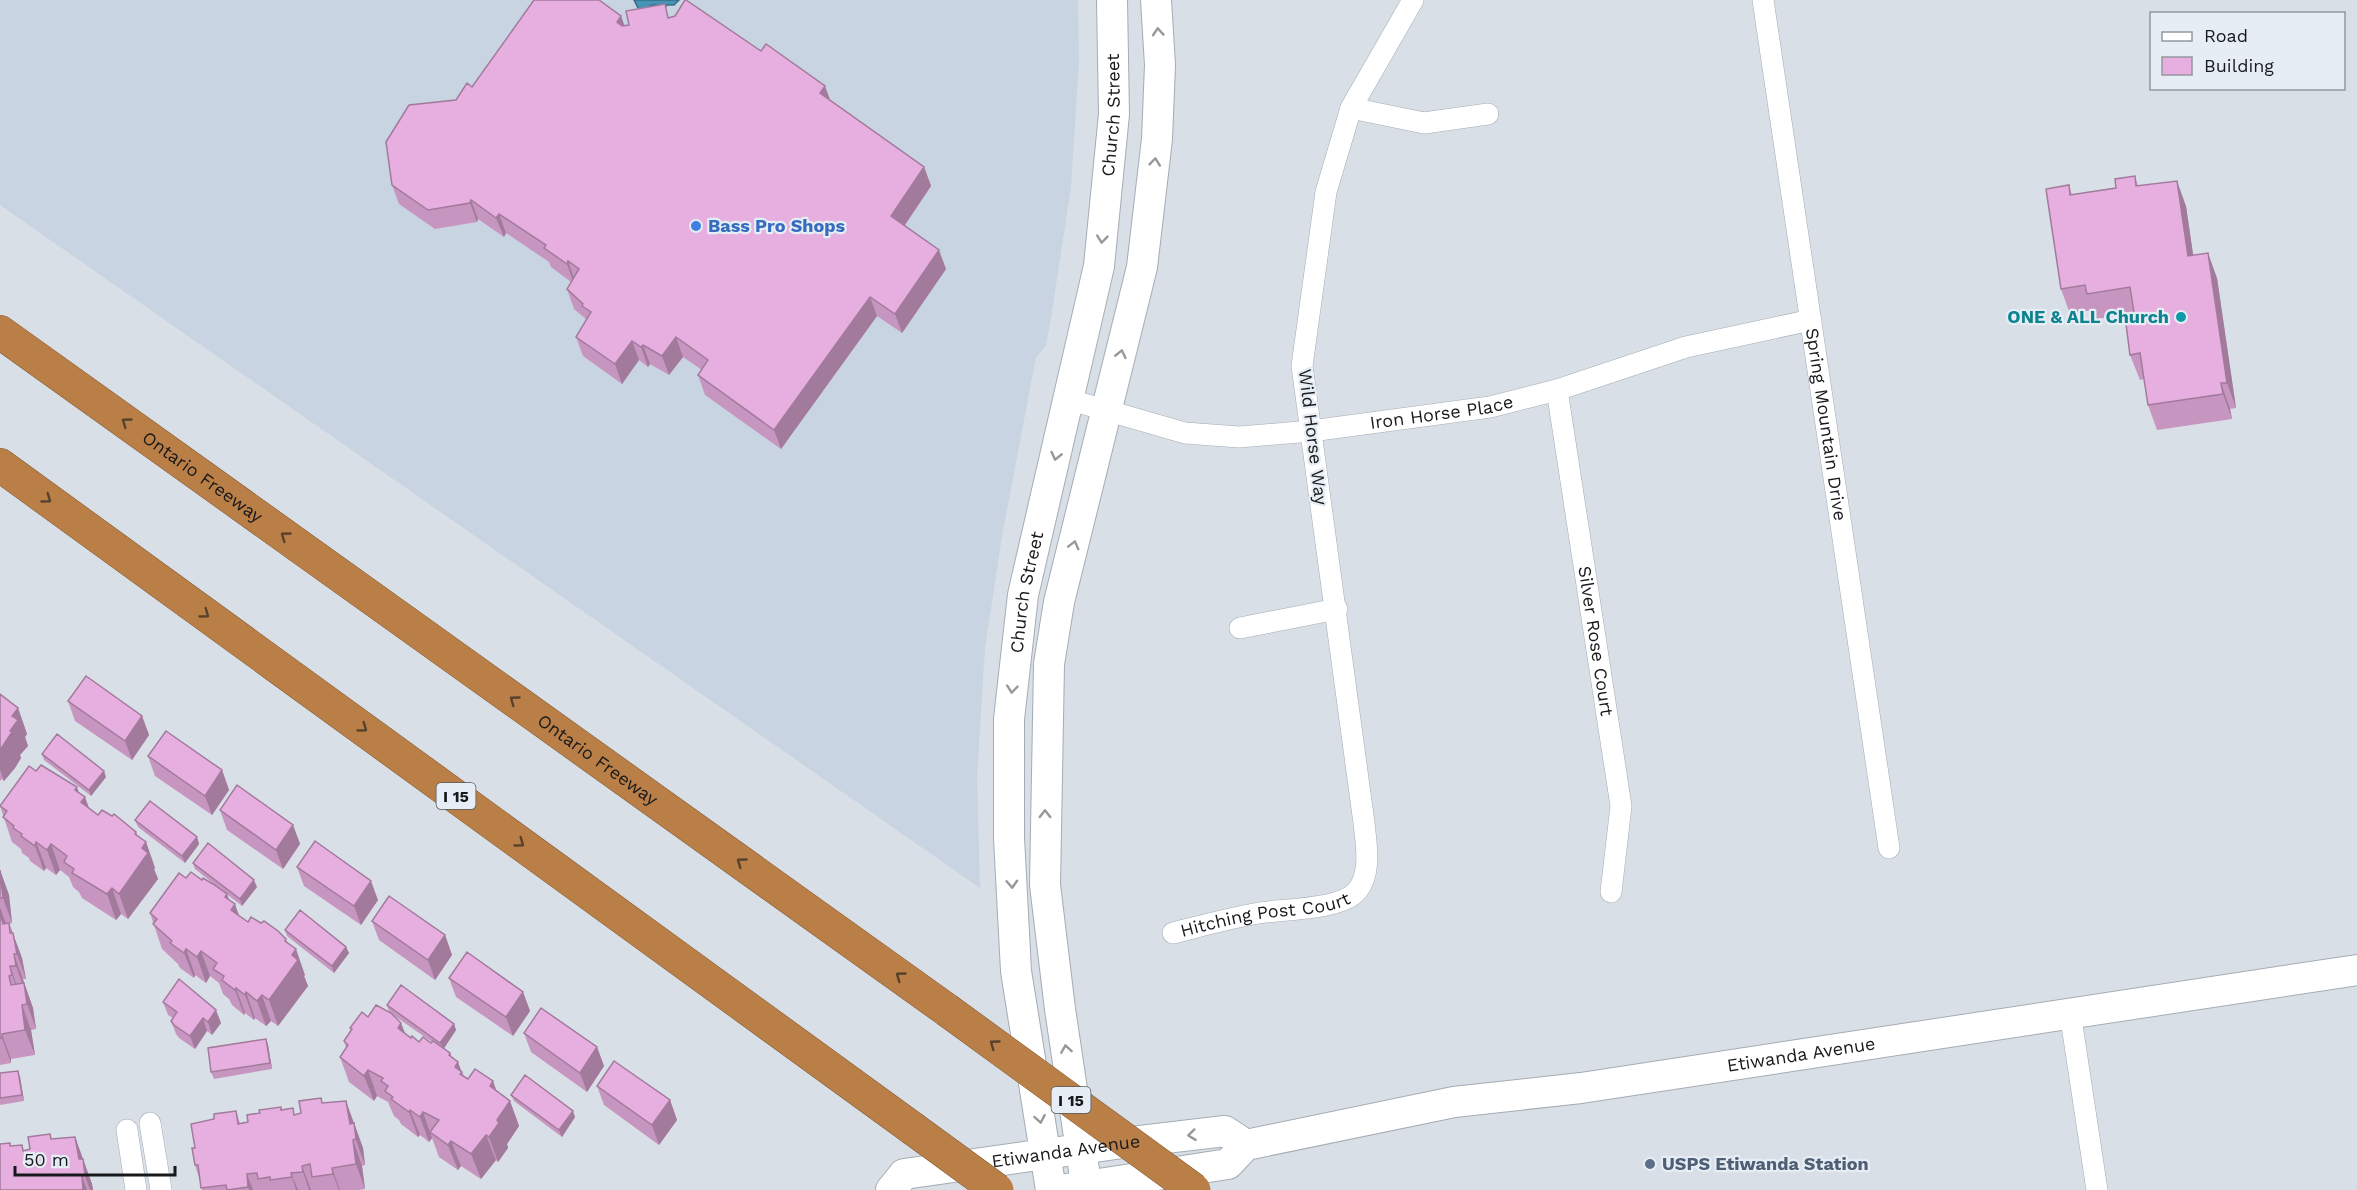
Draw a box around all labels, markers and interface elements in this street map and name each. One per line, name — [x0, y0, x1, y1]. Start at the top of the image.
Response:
legend — [2150, 12, 2345, 90]
text: Road — [2204, 25, 2248, 46]
one-way arrow — [1152, 28, 1165, 37]
street label: Church Street — [1097, 53, 1124, 177]
text: Building — [2204, 55, 2274, 76]
one-way arrow — [1148, 157, 1161, 167]
place label: Bass Pro Shops — [708, 215, 845, 236]
marker: Bass Pro Shops — [689, 219, 703, 233]
one-way arrow — [1096, 234, 1109, 244]
place label: ONE & ALL Church — [2007, 306, 2169, 327]
marker: ONE & ALL Church — [2174, 310, 2188, 324]
street label: Spring Mountain Drive — [1802, 326, 1851, 522]
one-way arrow — [1114, 349, 1127, 359]
street label: Wild Horse Way — [1295, 368, 1332, 507]
street label: Iron Horse Place — [1369, 391, 1515, 433]
one-way arrow — [122, 418, 133, 429]
street label: Ontario Freeway — [139, 426, 268, 527]
one-way arrow — [1050, 451, 1063, 461]
one-way arrow — [41, 492, 52, 503]
street label: Church Street — [1006, 529, 1047, 654]
one-way arrow — [280, 532, 291, 543]
one-way arrow — [1066, 540, 1079, 550]
street label: Silver Rose Court — [1574, 565, 1618, 718]
one-way arrow — [198, 607, 209, 618]
one-way arrow — [1007, 684, 1019, 693]
one-way arrow — [510, 696, 521, 707]
street label: Ontario Freeway — [534, 709, 663, 810]
one-way arrow — [356, 721, 367, 732]
road number: I 15 — [436, 783, 476, 809]
one-way arrow — [1039, 809, 1051, 818]
one-way arrow — [514, 836, 525, 847]
one-way arrow — [737, 858, 748, 869]
one-way arrow — [1005, 879, 1018, 888]
street label: Hitching Post Court — [1178, 887, 1354, 941]
one-way arrow — [895, 972, 906, 983]
street label: Etiwanda Avenue — [1725, 1032, 1877, 1076]
one-way arrow — [990, 1040, 1001, 1051]
one-way arrow — [1060, 1045, 1073, 1055]
road number: I 15 — [1052, 1087, 1090, 1113]
one-way arrow — [1033, 1113, 1046, 1123]
one-way arrow — [1187, 1128, 1196, 1141]
street label: Etiwanda Avenue — [990, 1130, 1141, 1172]
scale bar — [15, 1139, 176, 1177]
text: 50 m — [24, 1149, 69, 1170]
place label: USPS Etiwanda Station — [1662, 1153, 1869, 1174]
marker: USPS Etiwanda Station — [1643, 1157, 1657, 1171]

